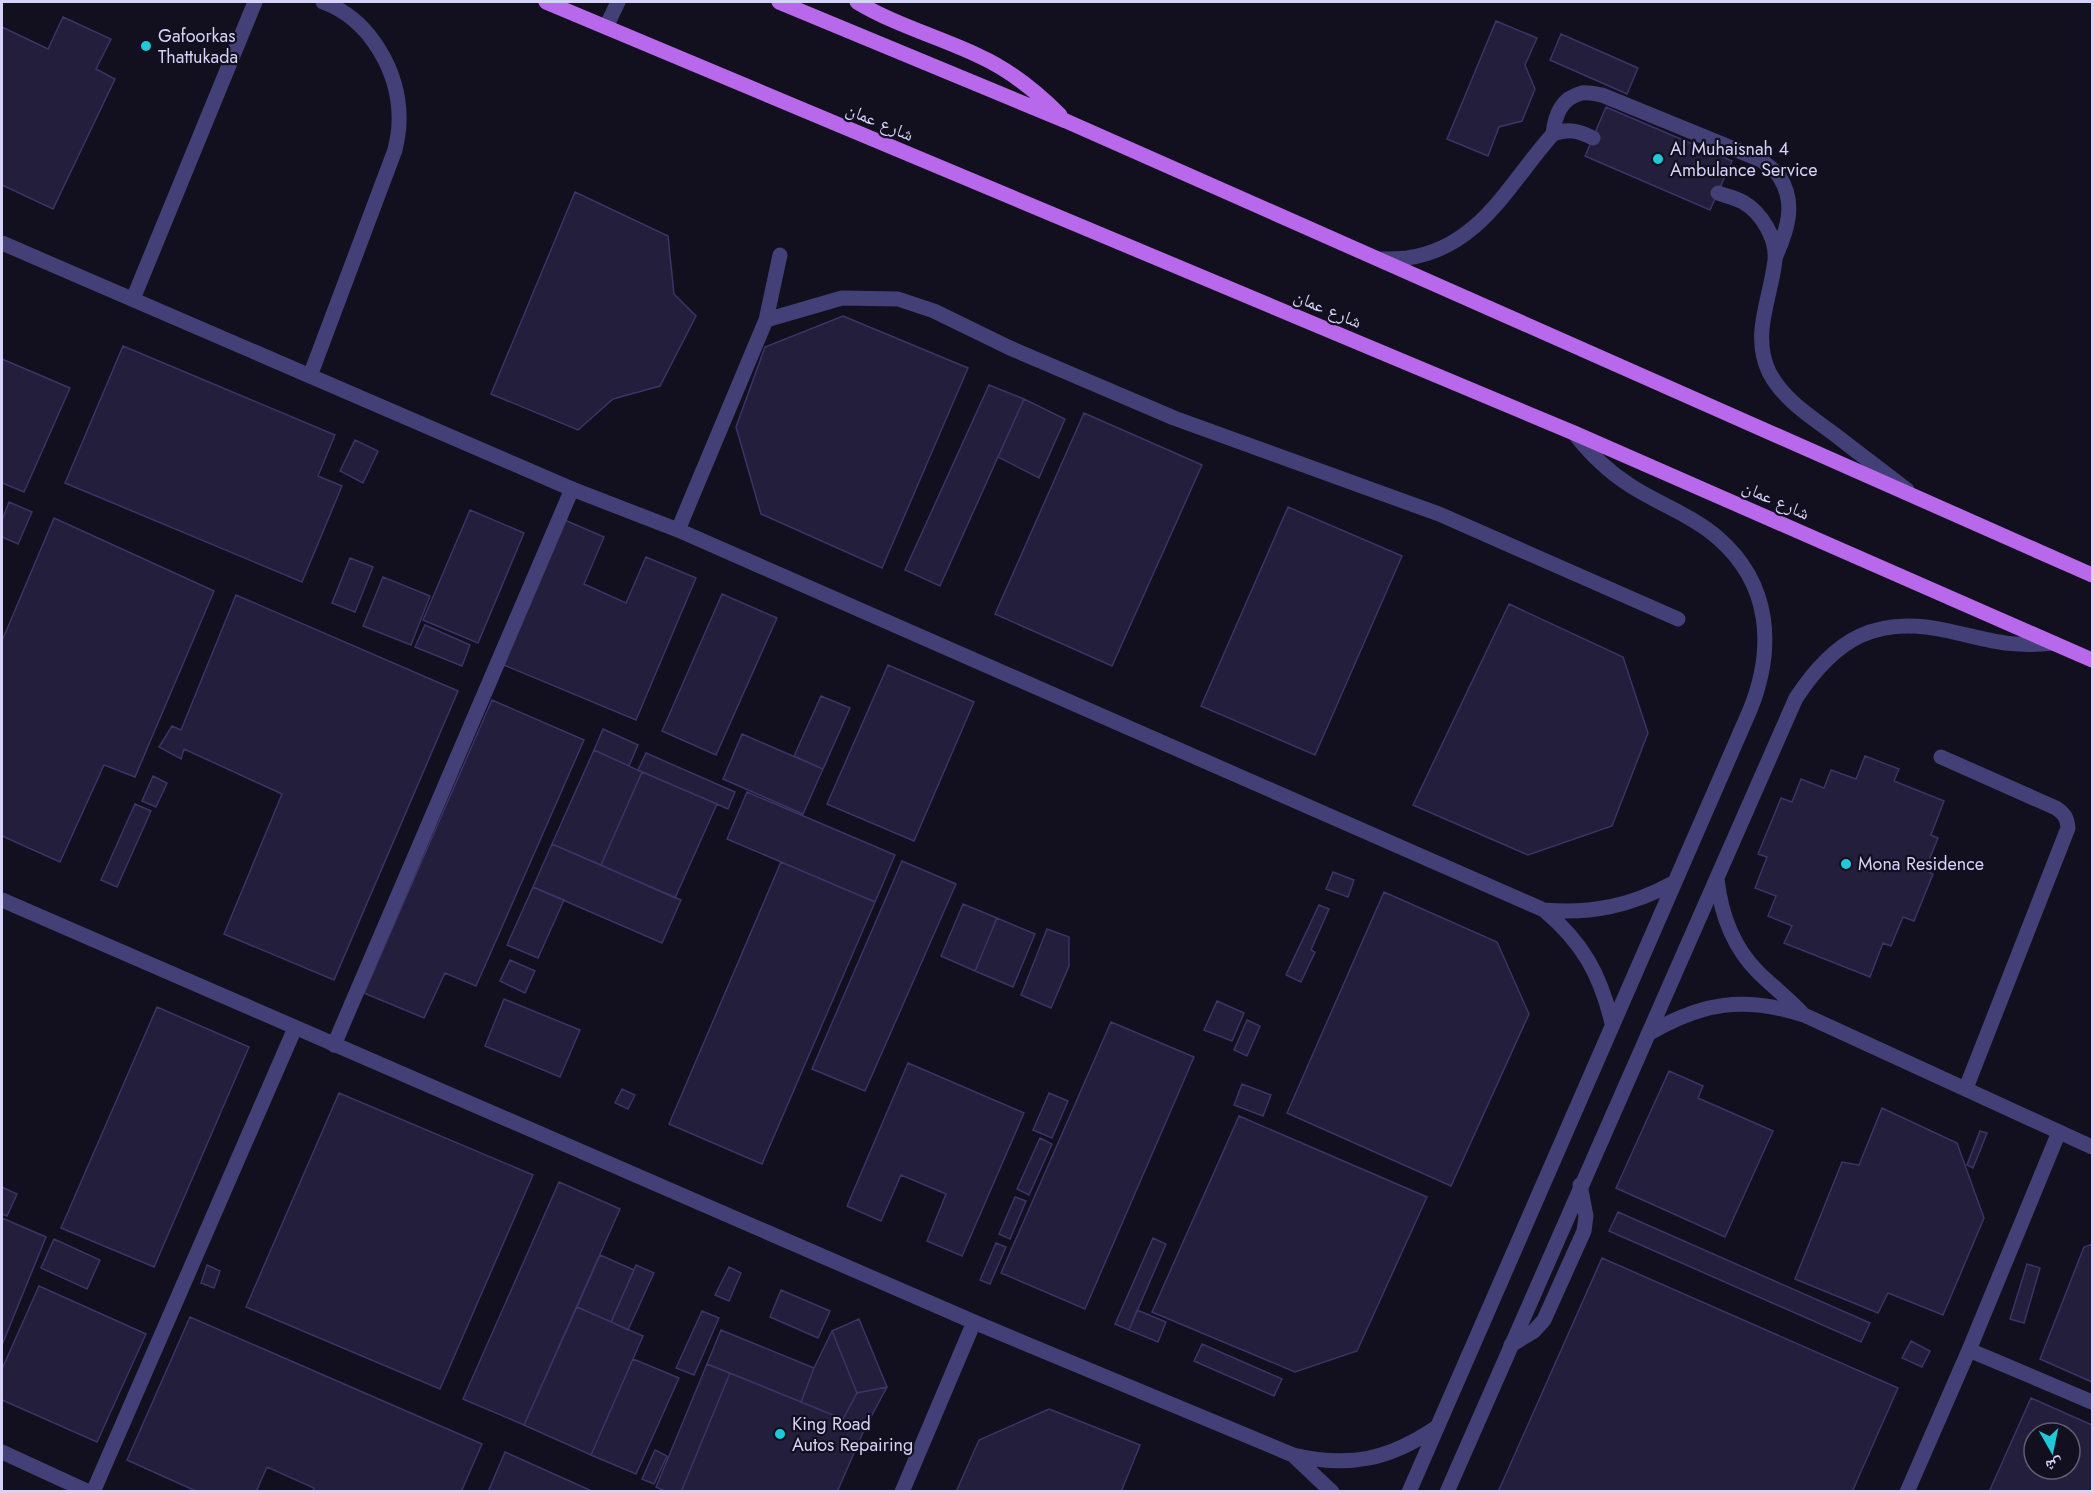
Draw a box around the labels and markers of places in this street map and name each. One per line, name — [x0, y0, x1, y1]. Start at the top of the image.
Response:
place label: Gafoorkas Thattukada — [158, 23, 238, 70]
marker: Gafoorkas Thattukada — [139, 39, 153, 53]
place label: Al Muhaisnah 4 Ambulance Service — [1670, 136, 1817, 183]
marker: Al Muhaisnah 4 Ambulance Service — [1651, 152, 1665, 166]
place label: Mona Residence — [1858, 851, 1984, 877]
marker: Mona Residence — [1839, 857, 1853, 871]
place label: King Road Autos Repairing — [792, 1411, 913, 1458]
marker: King Road Autos Repairing — [773, 1427, 787, 1441]

